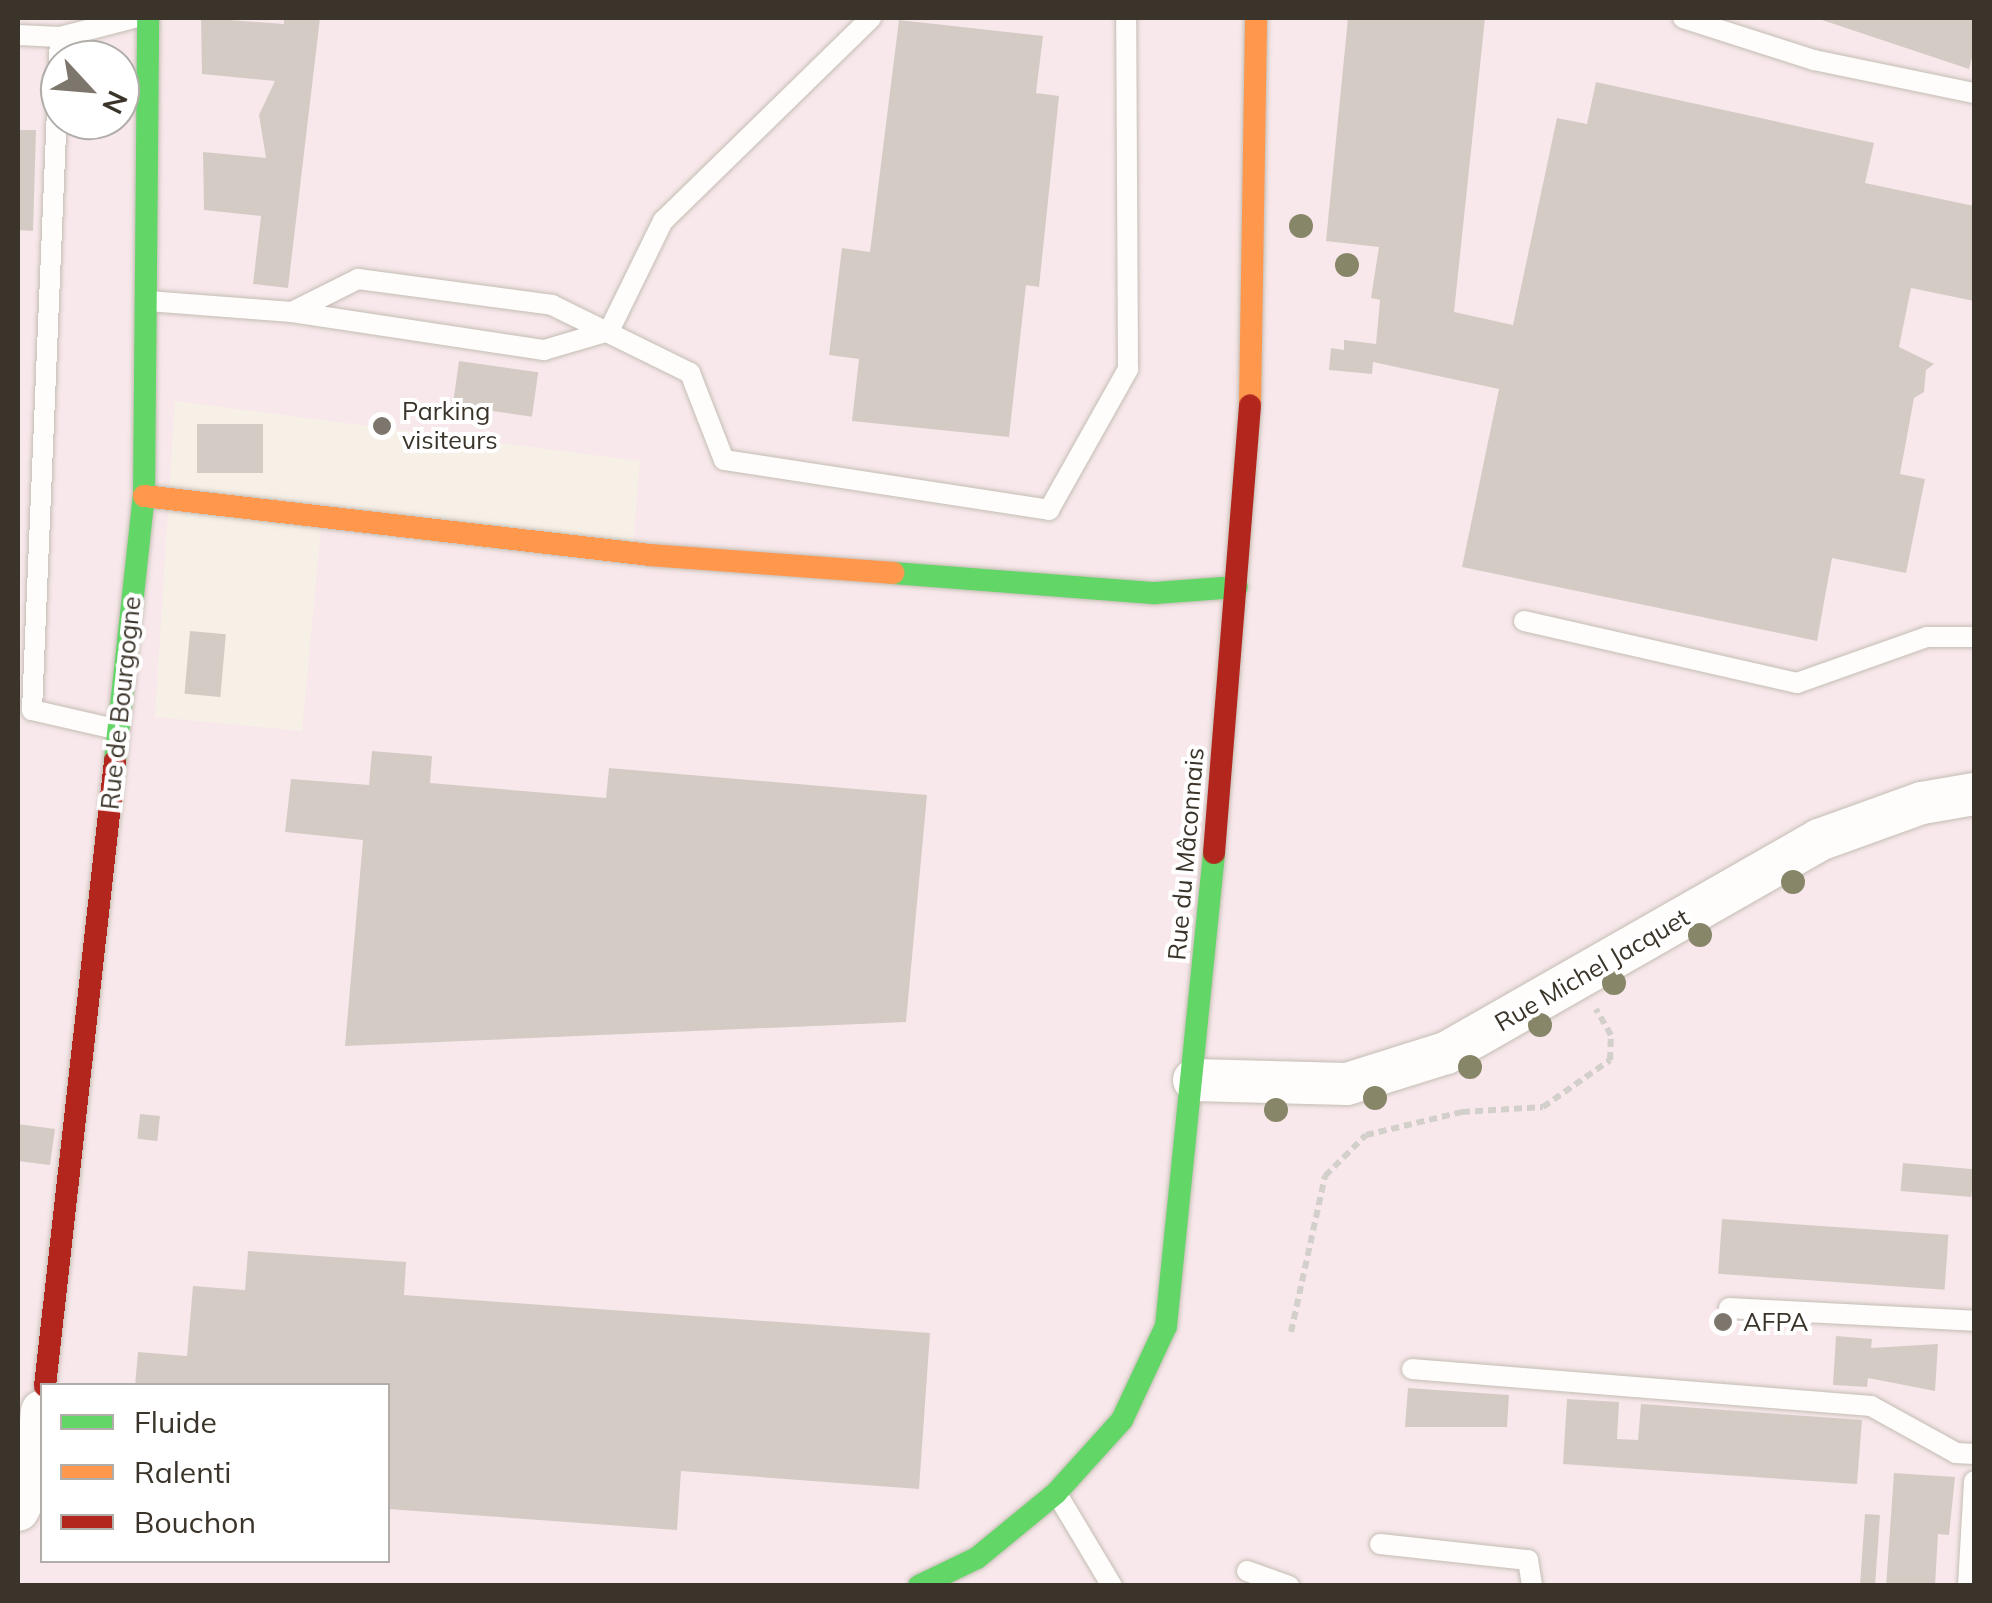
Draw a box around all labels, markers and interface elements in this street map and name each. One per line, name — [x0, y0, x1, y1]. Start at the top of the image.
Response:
north arrow — [40, 40, 140, 140]
text: N — [95, 85, 136, 120]
place label: Parking visiteurs — [402, 397, 498, 456]
marker: Parking visiteurs — [371, 415, 393, 437]
street label: Rue de Bourgogne — [95, 595, 147, 811]
street label: Rue du Mâconnais — [1162, 746, 1210, 962]
street label: Rue Michel Jacquet — [1489, 902, 1695, 1038]
place label: AFPA — [1743, 1307, 1808, 1337]
marker: AFPA — [1712, 1311, 1734, 1333]
legend — [40, 1383, 390, 1563]
text: Fluide — [134, 1403, 217, 1441]
text: Ralenti — [134, 1453, 231, 1491]
text: Bouchon — [134, 1503, 256, 1541]

